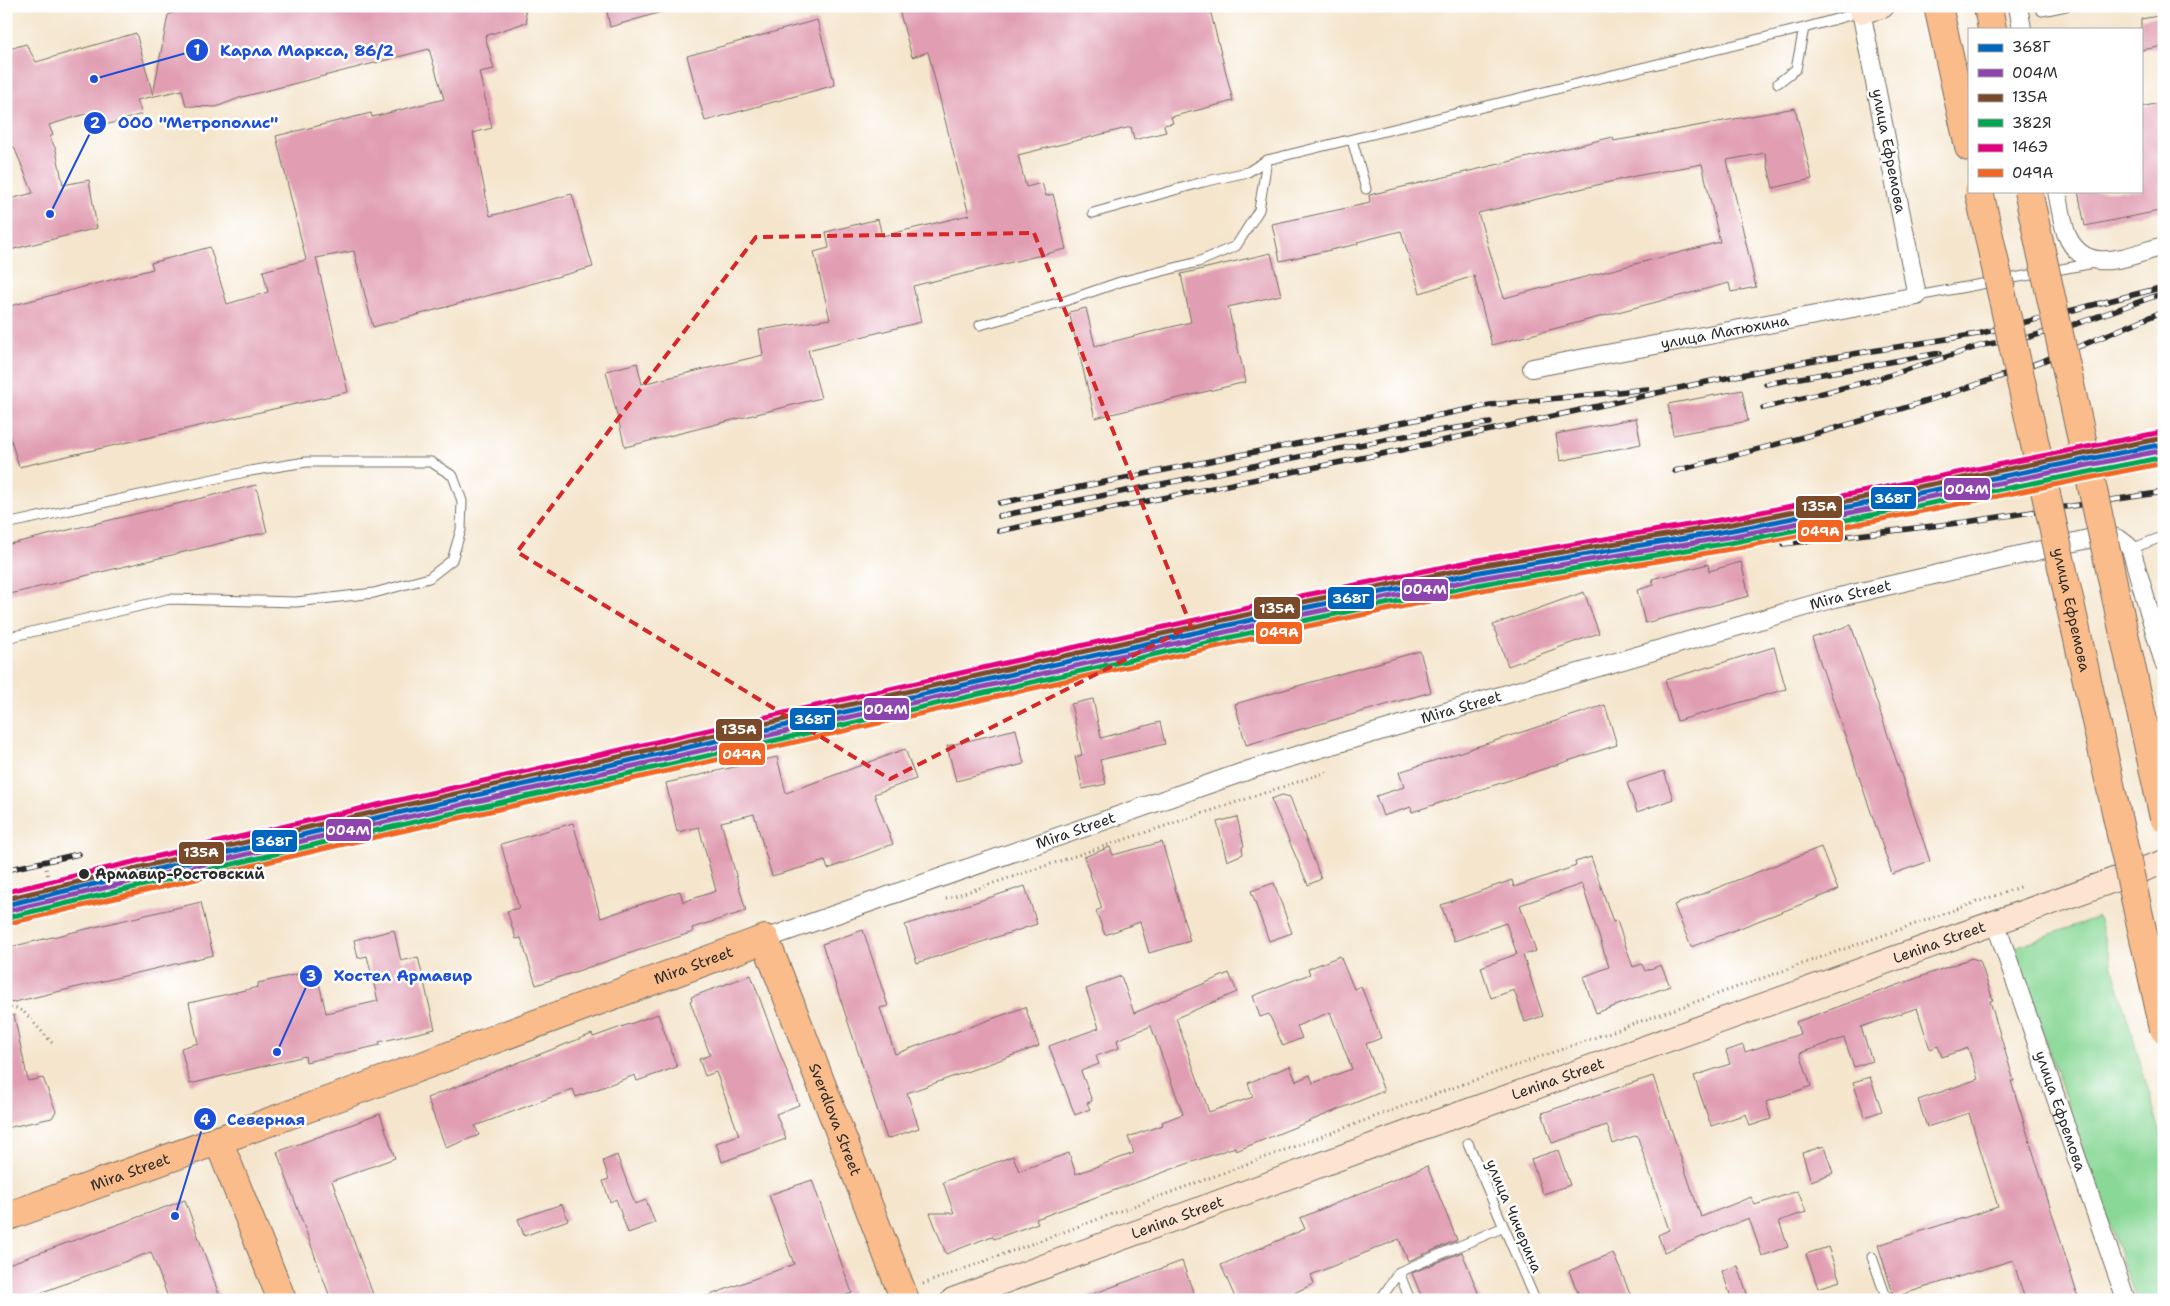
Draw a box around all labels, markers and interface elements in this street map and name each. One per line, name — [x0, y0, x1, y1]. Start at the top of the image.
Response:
legend — [1968, 28, 2142, 192]
callout: Карла Маркса, 86/2 — [185, 35, 404, 66]
text: 368Г — [2012, 37, 2051, 57]
text: 1 — [194, 40, 201, 60]
text: Карла Маркса, 86/2 — [220, 40, 394, 61]
text: 004М — [2012, 63, 2058, 83]
street label: улица Ефремова — [1867, 87, 1911, 215]
text: 135А — [2012, 87, 2048, 107]
callout: ООО "Метрополис" — [82, 107, 288, 138]
text: ООО "Метрополис" — [118, 112, 278, 133]
text: 2 — [90, 113, 101, 133]
text: 382Я — [2012, 113, 2051, 133]
text: 146Э — [2012, 137, 2048, 157]
text: 049А — [2012, 163, 2053, 183]
street label: улица Матюхина — [1659, 310, 1791, 354]
line badge: 004М — [1943, 477, 1991, 501]
text: 004М — [1945, 480, 1989, 498]
line badge: 368Г — [1870, 486, 1917, 510]
text: 368Г — [1874, 489, 1913, 507]
line badge: 135А — [1795, 495, 1843, 519]
text: 135А — [1801, 497, 1837, 515]
line badge: 049А — [1797, 519, 1844, 543]
text: 049А — [1800, 522, 1840, 540]
street label: улица Ефремова — [2048, 546, 2095, 674]
street label: Mira Street — [1807, 575, 1893, 615]
line badge: 004М — [1401, 578, 1449, 602]
text: 004М — [1403, 580, 1447, 598]
line badge: 368Г — [1327, 586, 1375, 610]
text: 368Г — [1332, 589, 1371, 607]
line badge: 135А — [1253, 596, 1301, 620]
text: 135А — [1259, 599, 1295, 617]
line badge: 049А — [1255, 621, 1303, 645]
text: 049А — [1259, 623, 1299, 641]
street label: Mira Street — [1419, 686, 1504, 729]
line badge: 004М — [863, 697, 910, 721]
text: 004М — [864, 700, 908, 718]
line badge: 368Г — [789, 707, 836, 731]
text: 368Г — [794, 710, 833, 728]
line badge: 135А — [715, 718, 763, 742]
text: 135А — [721, 720, 757, 738]
line badge: 049А — [718, 742, 766, 766]
text: 049А — [722, 745, 762, 763]
street label: Mira Street — [1033, 807, 1118, 854]
line badge: 004М — [325, 818, 372, 842]
text: 004М — [326, 821, 370, 839]
line badge: 368Г — [251, 829, 298, 853]
text: 368Г — [255, 832, 294, 850]
line badge: 135А — [178, 841, 225, 865]
text: 135А — [183, 843, 219, 861]
place label: Армавир-Ростовский — [95, 864, 265, 884]
marker: Армавир-Ростовский — [77, 867, 91, 881]
street label: Lenina Street — [1890, 917, 1988, 968]
street label: Mira Street — [651, 942, 736, 989]
callout: Хостел Армавир — [298, 960, 482, 991]
text: Хостел Армавир — [334, 965, 473, 986]
text: 3 — [306, 966, 316, 986]
street label: улица Ефремова — [2030, 1048, 2091, 1175]
street label: Lenina Street — [1509, 1053, 1607, 1105]
street label: Sverdlova Street — [804, 1060, 866, 1179]
callout: Северная — [192, 1104, 315, 1135]
text: Северная — [227, 1109, 305, 1130]
text: 4 — [200, 1110, 211, 1130]
street label: Mira Street — [88, 1149, 173, 1196]
street label: улица Чичерина — [1481, 1156, 1547, 1276]
street label: Lenina Street — [1128, 1191, 1226, 1244]

